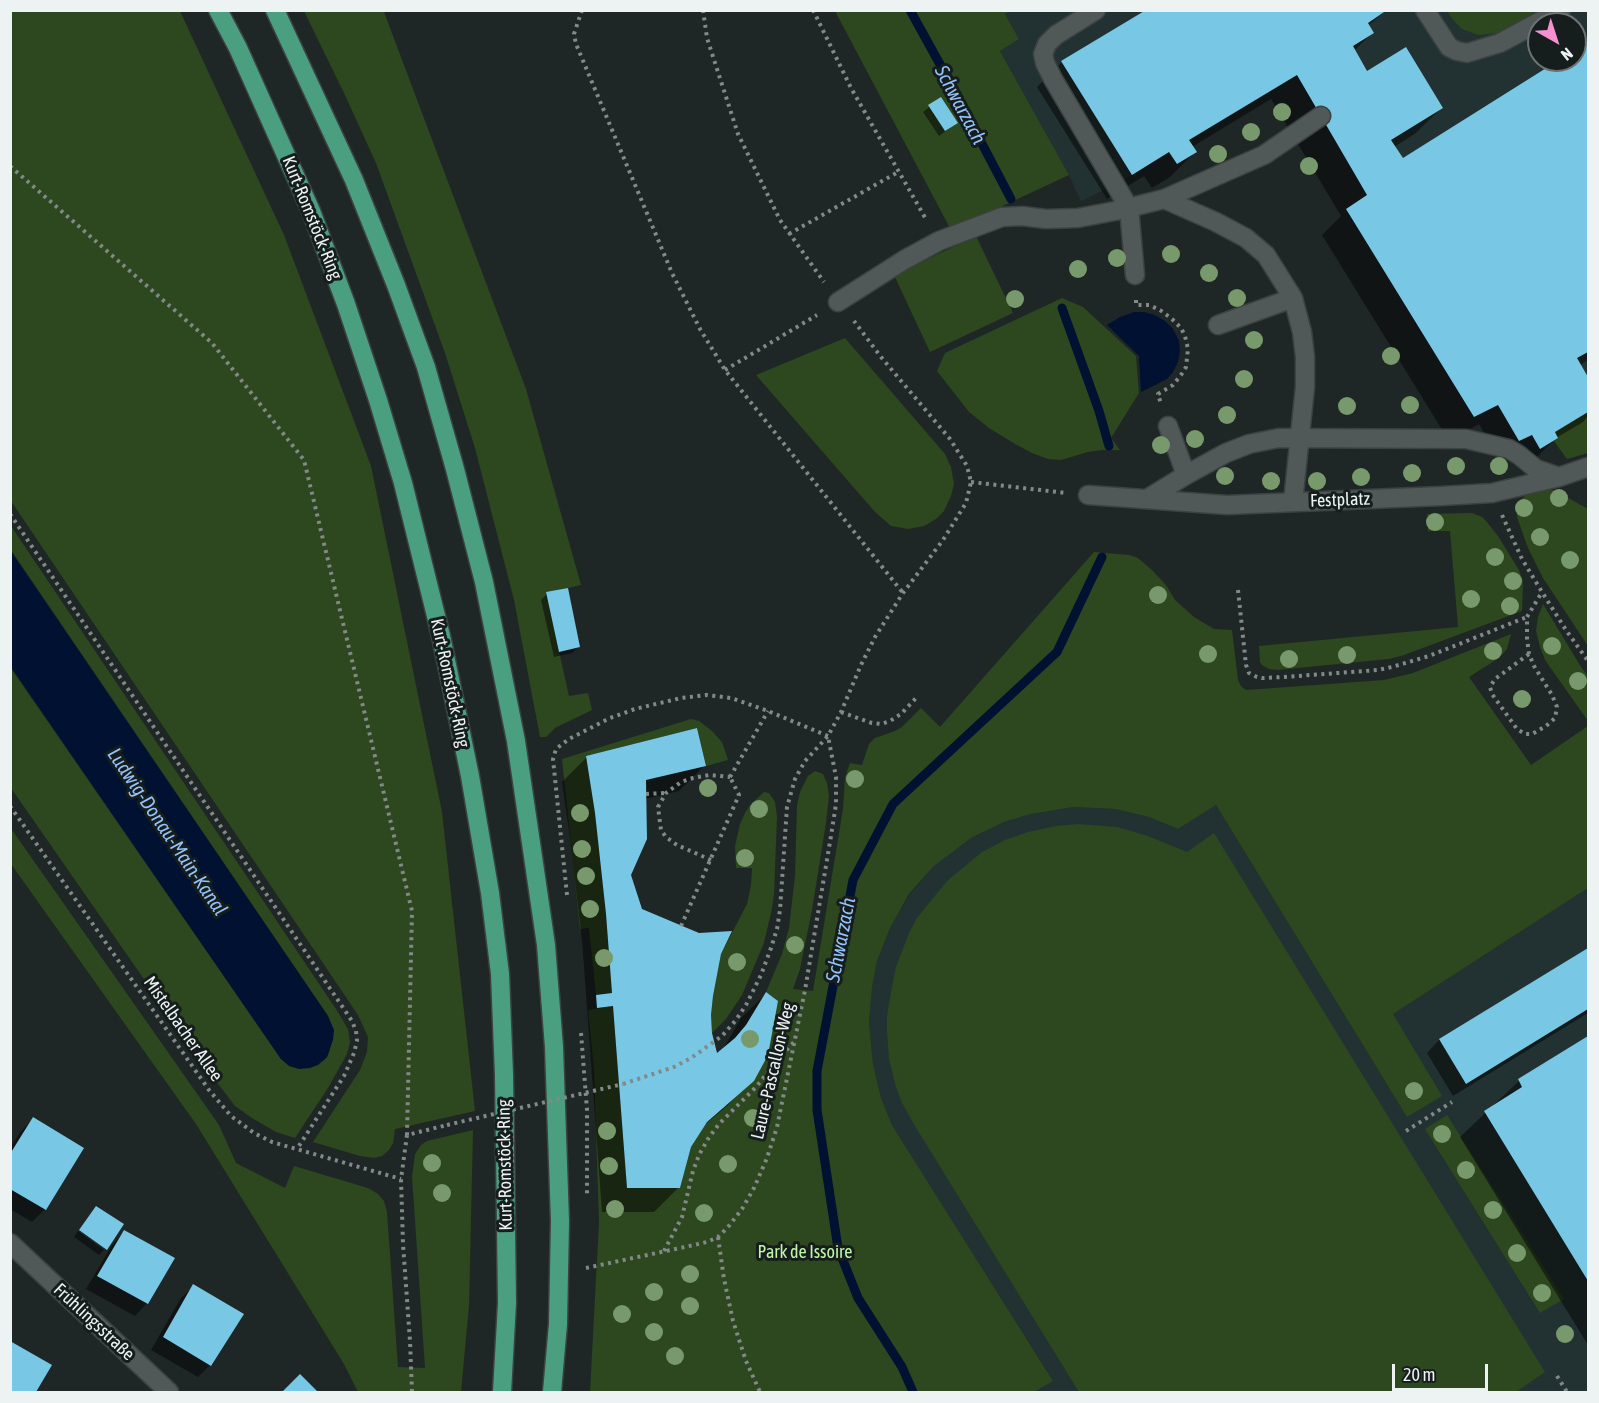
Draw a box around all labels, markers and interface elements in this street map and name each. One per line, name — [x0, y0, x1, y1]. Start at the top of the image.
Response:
north arrow — [1527, 12, 1587, 72]
text: N — [1558, 44, 1576, 64]
water label: Schwarzach — [929, 61, 991, 149]
street label: Kurt-Romstöck-Ring — [277, 153, 347, 283]
street label: Festplatz — [1310, 488, 1370, 512]
street label: Kurt-Romstöck-Ring — [426, 617, 474, 749]
water label: Ludwig-Donau-Main-Kanal — [102, 744, 232, 920]
water label: Schwarzach — [821, 896, 861, 984]
street label: Mistelbacher Allee — [139, 972, 227, 1086]
street label: Laure-Pascallon-Weg — [747, 1001, 799, 1141]
street label: Kurt-Romstöck-Ring — [493, 1099, 517, 1231]
park label: Park de Issoire — [757, 1241, 853, 1263]
street label: Frühlingsstraße — [49, 1279, 139, 1365]
scale bar — [1395, 1352, 1491, 1390]
text: 20 m — [1403, 1364, 1435, 1385]

